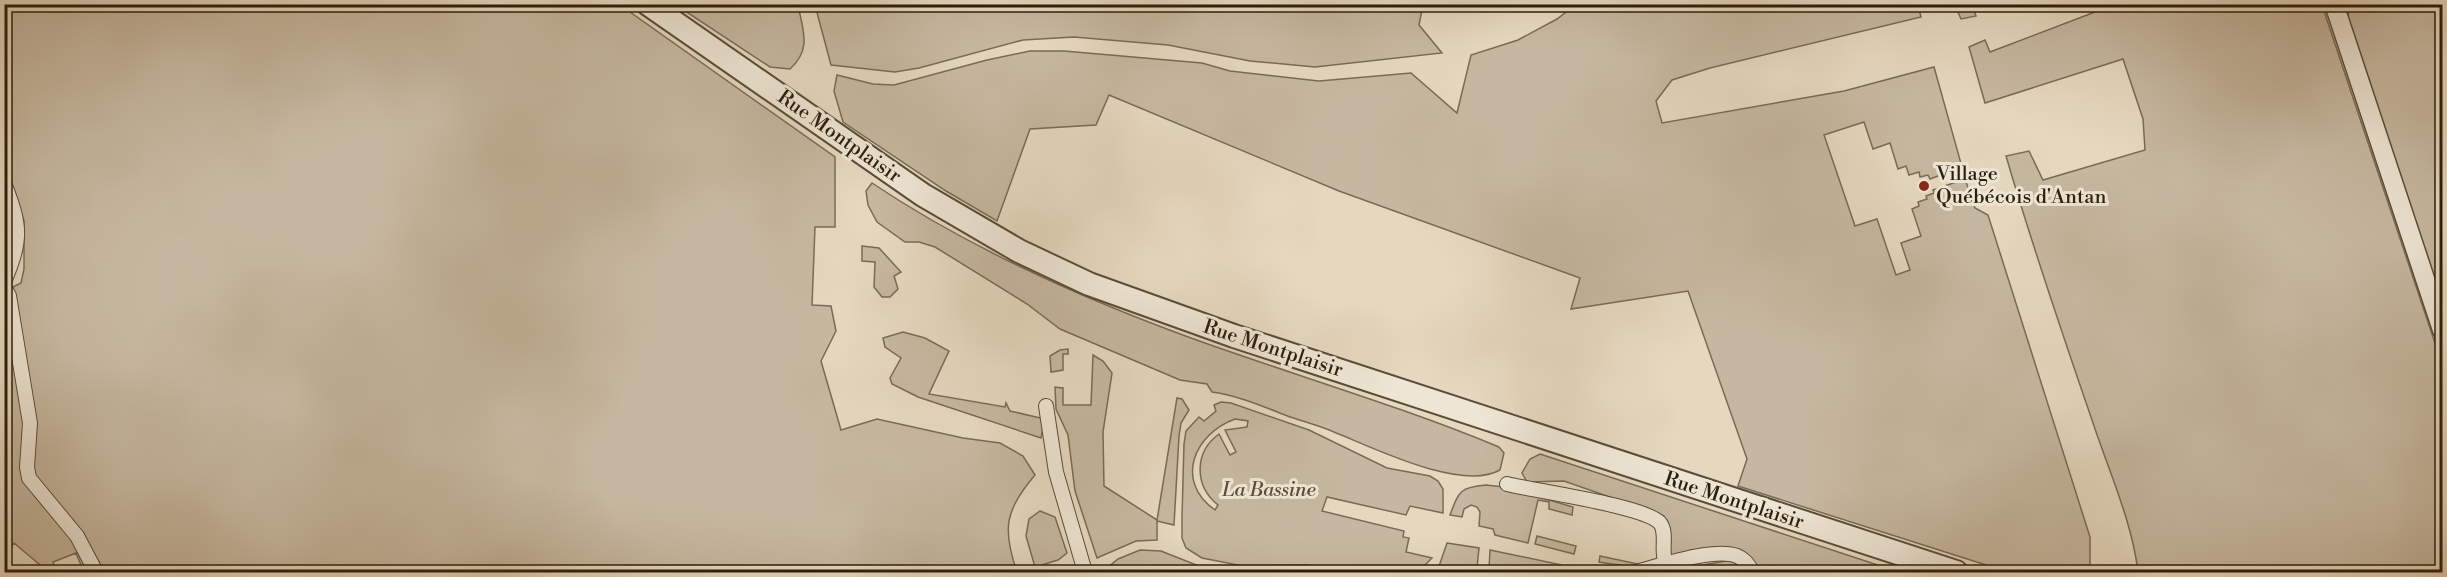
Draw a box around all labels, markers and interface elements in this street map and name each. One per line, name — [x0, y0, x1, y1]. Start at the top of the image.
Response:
street label: Rue Montplaisir — [772, 85, 906, 189]
place label: Village Québécois d'Antan — [1935, 162, 2106, 210]
marker: Village Québécois d'Antan — [1917, 179, 1931, 193]
street label: Rue Montplaisir — [1200, 315, 1346, 383]
street label: Rue Montplaisir — [1661, 467, 1807, 535]
park label: La Bassine — [1221, 478, 1316, 503]

